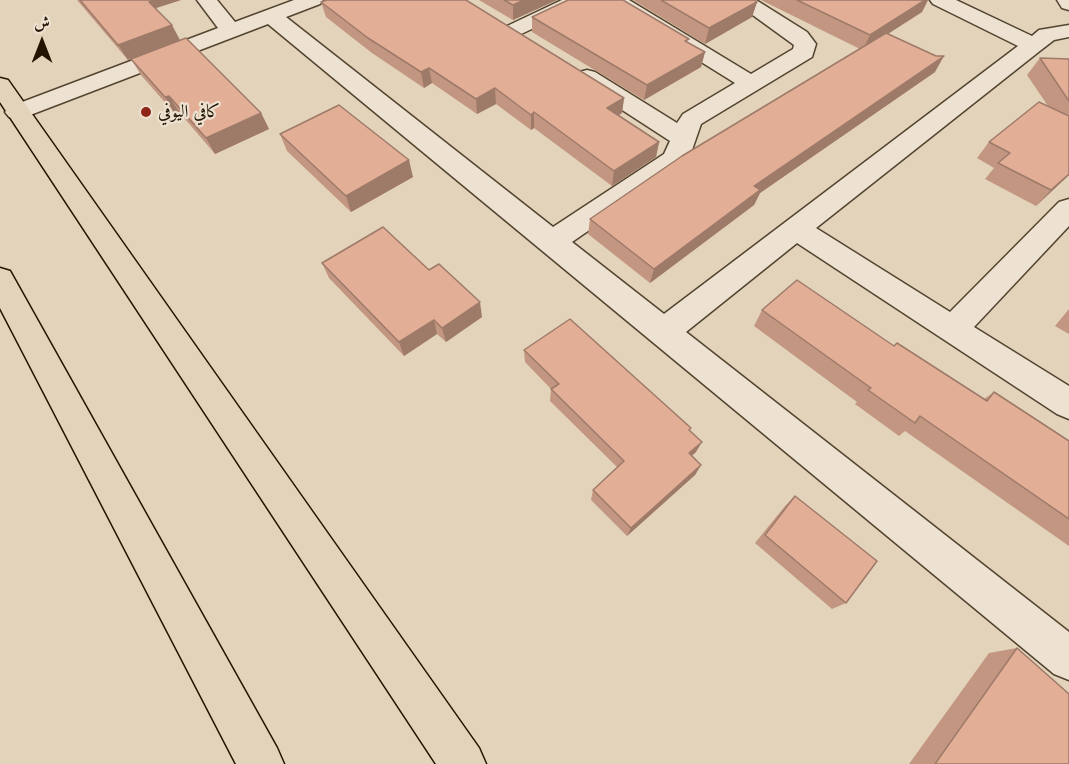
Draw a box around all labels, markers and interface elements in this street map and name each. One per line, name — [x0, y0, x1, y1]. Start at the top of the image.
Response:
north arrow — [12, 12, 72, 72]
text: ش — [34, 16, 50, 32]
place label: كافي اليوفي — [158, 101, 220, 123]
marker: كافي اليوفي — [139, 105, 153, 119]

